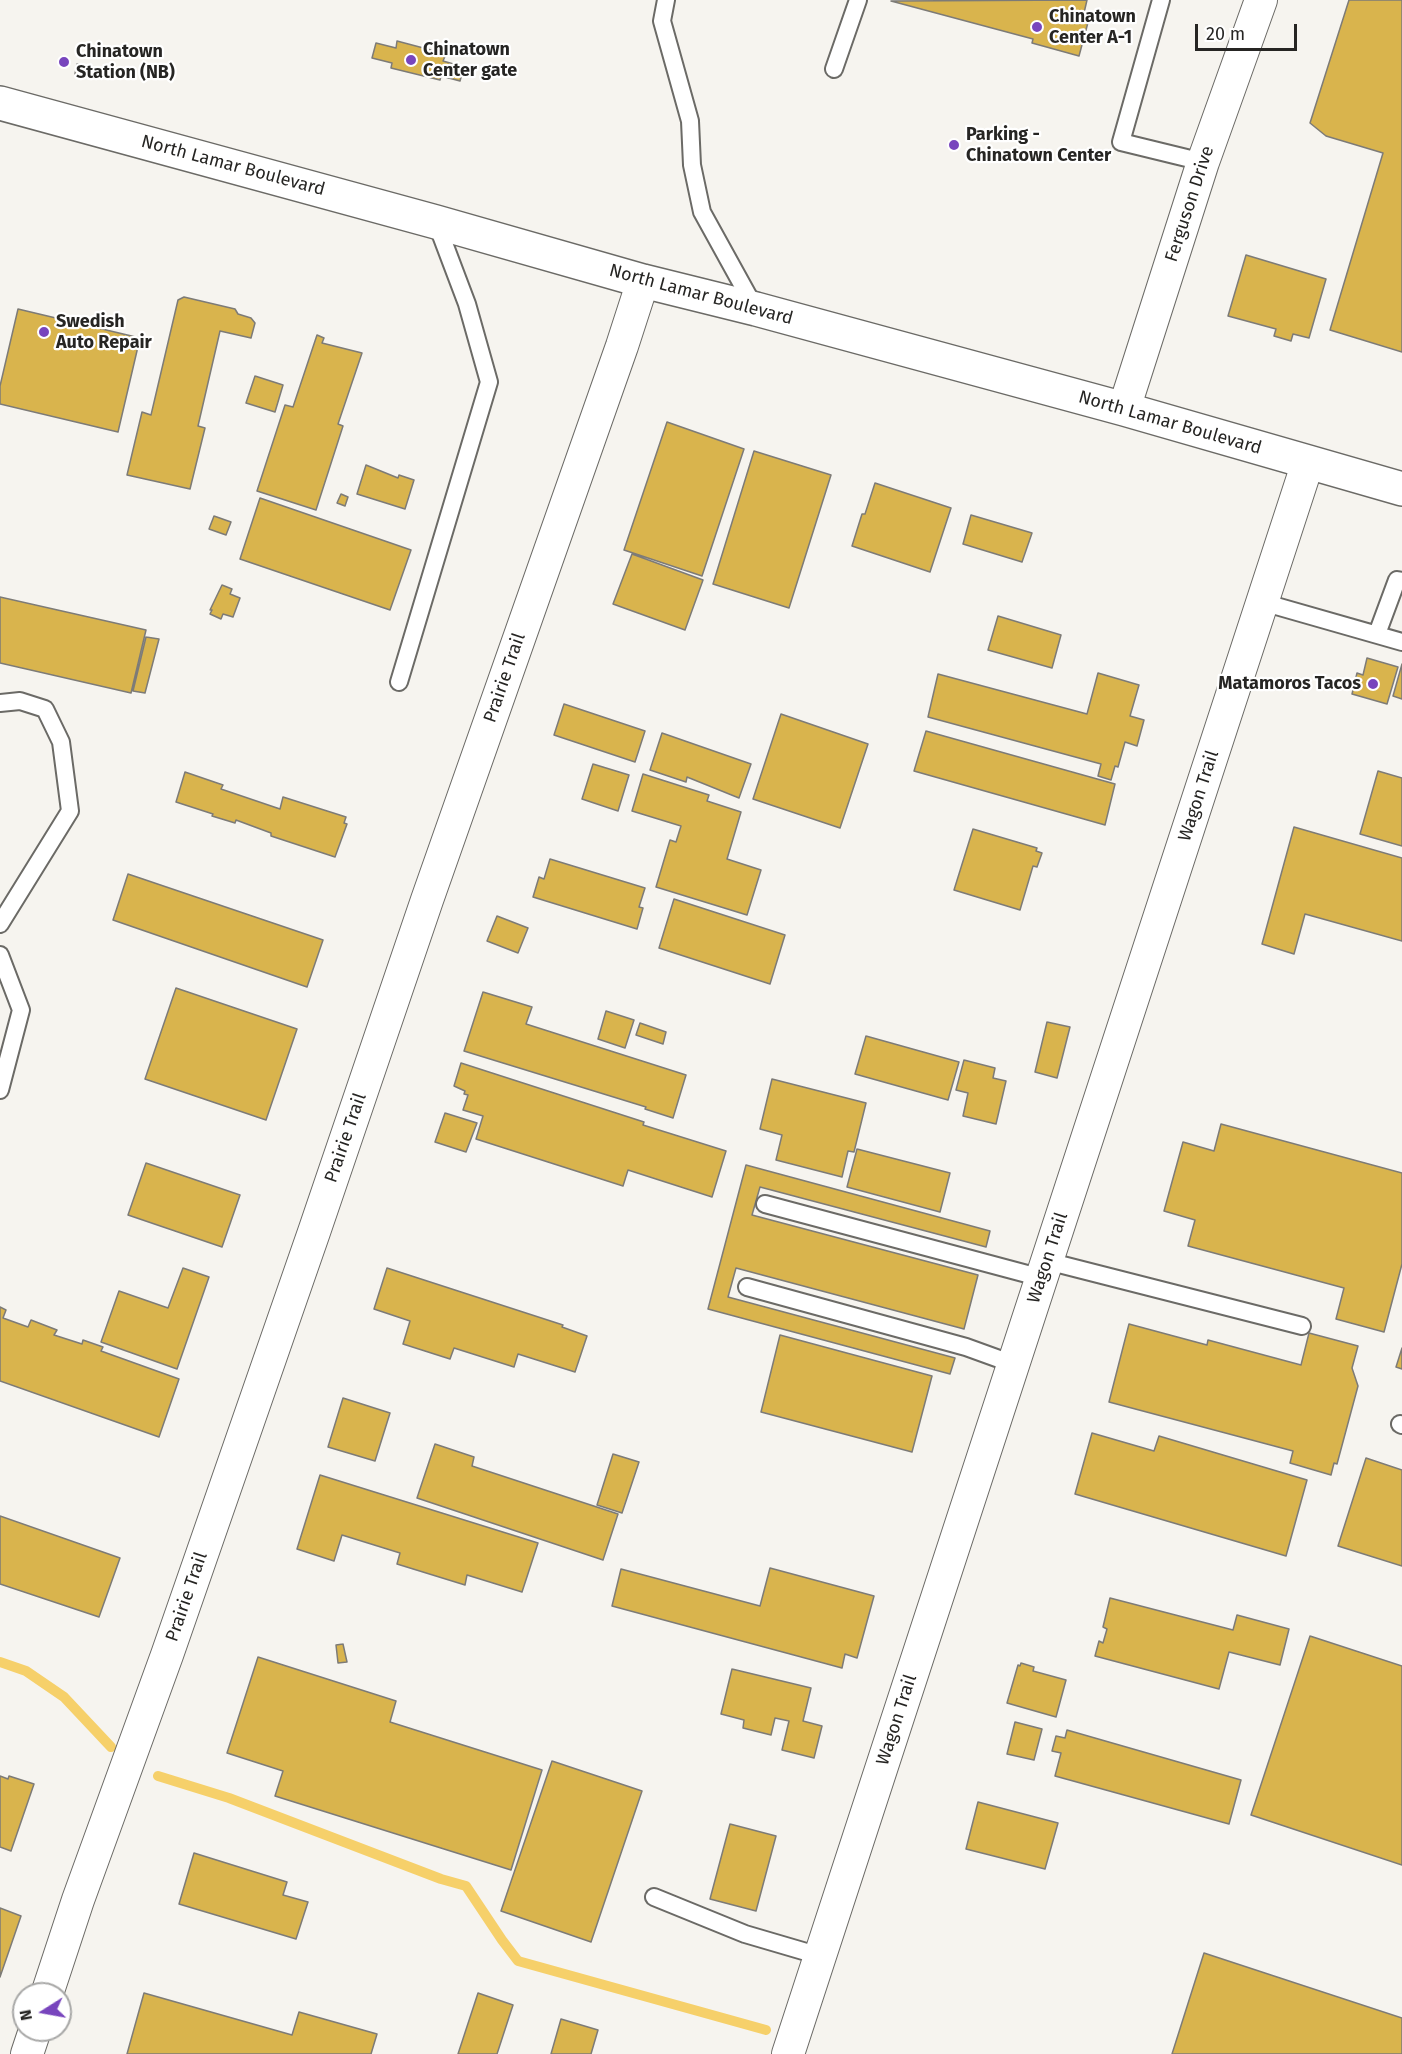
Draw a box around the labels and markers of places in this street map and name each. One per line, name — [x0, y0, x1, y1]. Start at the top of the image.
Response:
place label: Chinatown Center A-1 — [1049, 6, 1136, 48]
marker: Chinatown Center A-1 — [1030, 20, 1044, 34]
place label: Chinatown Center gate — [423, 39, 517, 82]
place label: Chinatown Station (NB) — [76, 41, 175, 84]
marker: Chinatown Center gate — [404, 53, 418, 67]
marker: Chinatown Station (NB) — [57, 55, 71, 69]
place label: Parking - Chinatown Center — [966, 124, 1111, 166]
marker: Parking - Chinatown Center — [947, 138, 961, 152]
place label: Swedish Auto Repair — [56, 311, 152, 354]
marker: Swedish Auto Repair — [37, 325, 51, 339]
place label: Matamoros Tacos — [1218, 673, 1361, 695]
marker: Matamoros Tacos — [1366, 677, 1380, 691]

